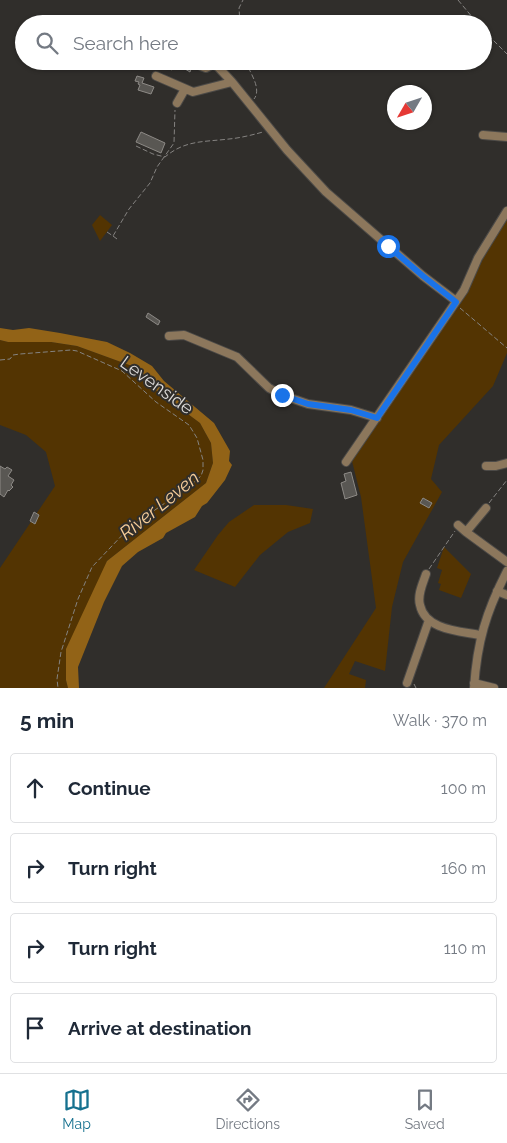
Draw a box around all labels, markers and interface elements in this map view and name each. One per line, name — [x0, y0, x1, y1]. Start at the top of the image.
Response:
search box — [15, 15, 492, 70]
icon: search — [33, 29, 61, 57]
text: Search here — [73, 32, 179, 54]
north arrow — [387, 85, 432, 130]
route start — [377, 235, 400, 258]
street label: Levenside — [116, 351, 198, 419]
route end — [271, 384, 294, 407]
water label: River Leven — [115, 466, 203, 544]
text: 5 min — [20, 708, 74, 733]
text: Walk · 370 m — [393, 711, 487, 730]
icon: ahead — [21, 774, 49, 802]
text: Continue — [68, 777, 151, 799]
text: 100 m — [441, 779, 486, 798]
icon: right — [21, 854, 49, 882]
text: Turn right — [68, 857, 157, 879]
text: 160 m — [441, 859, 486, 878]
icon: right — [21, 934, 49, 962]
text: Turn right — [68, 937, 157, 959]
text: 110 m — [444, 939, 486, 958]
icon: arrive — [21, 1014, 49, 1042]
text: Arrive at destination — [68, 1017, 252, 1039]
tab: Map — [62, 1086, 91, 1132]
tab: Directions — [215, 1086, 280, 1132]
tab: Saved — [405, 1086, 445, 1132]

